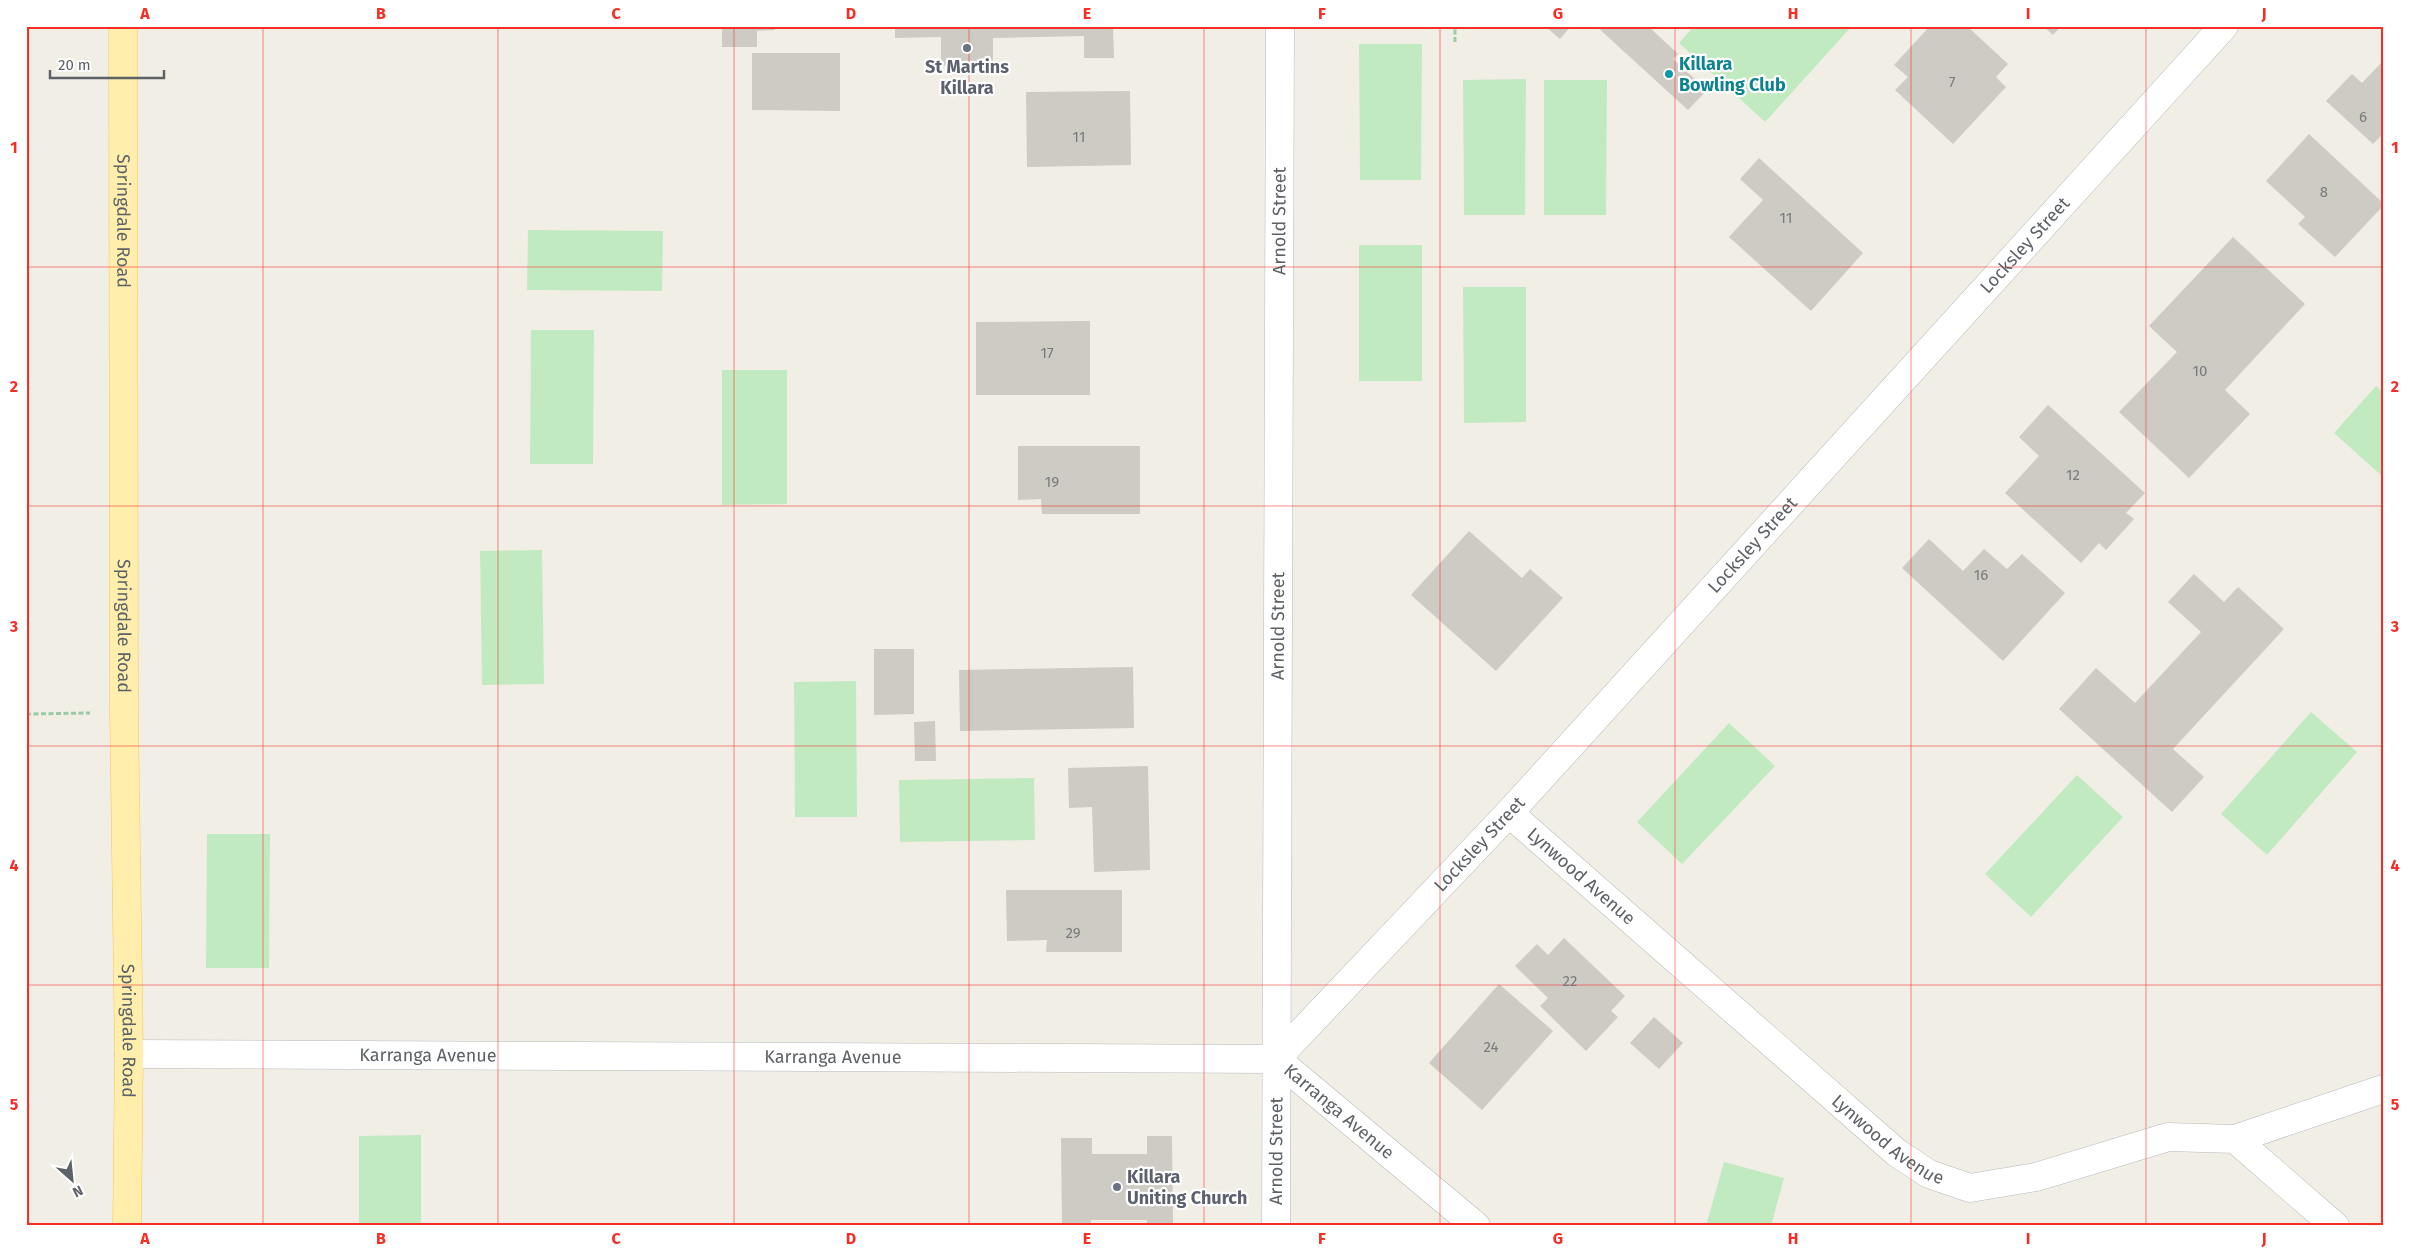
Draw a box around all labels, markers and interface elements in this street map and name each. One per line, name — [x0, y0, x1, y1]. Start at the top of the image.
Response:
text: A — [139, 4, 150, 23]
text: B — [376, 4, 386, 23]
text: C — [611, 4, 621, 23]
text: D — [846, 4, 856, 23]
text: E — [1083, 4, 1091, 23]
text: F — [1318, 4, 1326, 23]
text: G — [1553, 4, 1563, 23]
text: H — [1788, 4, 1798, 23]
text: I — [2026, 4, 2030, 23]
text: J — [2260, 4, 2267, 23]
marker: St Martins Killara — [961, 42, 973, 54]
scale bar — [50, 48, 164, 80]
place label: Killara Bowling Club — [1679, 53, 1786, 96]
text: 20 m — [58, 56, 91, 74]
place label: St Martins Killara — [925, 56, 1009, 99]
marker: Killara Bowling Club — [1663, 68, 1675, 80]
house number: 7 — [1949, 73, 1956, 91]
house number: 6 — [2359, 108, 2367, 126]
house number: 11 — [1073, 128, 1085, 146]
text: 1 — [10, 138, 18, 157]
text: 1 — [2391, 138, 2399, 157]
street label: Springdale Road — [112, 154, 134, 288]
street label: Arnold Street — [1268, 166, 1291, 275]
house number: 8 — [2320, 183, 2328, 201]
street label: Locksley Street — [1976, 192, 2075, 298]
house number: 11 — [1780, 209, 1792, 227]
house number: 17 — [1040, 344, 1054, 362]
house number: 10 — [2193, 362, 2207, 380]
text: 2 — [10, 377, 18, 396]
text: 2 — [2391, 377, 2399, 396]
house number: 12 — [2066, 466, 2080, 484]
house number: 19 — [1045, 473, 1059, 491]
street label: Locksley Street — [1703, 492, 1802, 598]
street label: Springdale Road — [113, 559, 135, 693]
house number: 16 — [1974, 566, 1988, 584]
street label: Arnold Street — [1267, 571, 1289, 680]
text: 3 — [9, 617, 18, 636]
text: 3 — [2390, 617, 2399, 636]
street label: Locksley Street — [1429, 792, 1530, 896]
street label: Lynwood Avenue — [1523, 823, 1640, 930]
text: 4 — [9, 856, 19, 875]
text: 4 — [2390, 856, 2400, 875]
house number: 29 — [1065, 924, 1081, 942]
street label: Springdale Road — [117, 964, 140, 1098]
house number: 22 — [1563, 972, 1577, 990]
house number: 24 — [1483, 1038, 1499, 1056]
street label: Karranga Avenue — [359, 1044, 497, 1067]
street label: Karranga Avenue — [764, 1046, 902, 1068]
street label: Karranga Avenue — [1279, 1059, 1399, 1164]
street label: Lynwood Avenue — [1827, 1090, 1947, 1189]
text: 5 — [10, 1095, 19, 1114]
text: 5 — [2391, 1095, 2400, 1114]
street label: Arnold Street — [1265, 1096, 1287, 1205]
north arrow — [48, 1154, 98, 1204]
place label: Killara Uniting Church — [1127, 1166, 1247, 1209]
text: N — [70, 1181, 86, 1201]
marker: Killara Uniting Church — [1111, 1181, 1123, 1193]
text: A — [139, 1229, 150, 1248]
text: B — [376, 1229, 386, 1248]
text: C — [611, 1229, 621, 1248]
text: D — [846, 1229, 856, 1248]
text: E — [1083, 1229, 1091, 1248]
text: F — [1318, 1229, 1326, 1248]
text: G — [1553, 1229, 1563, 1248]
text: H — [1788, 1229, 1798, 1248]
text: I — [2026, 1229, 2030, 1248]
text: J — [2260, 1229, 2267, 1248]

